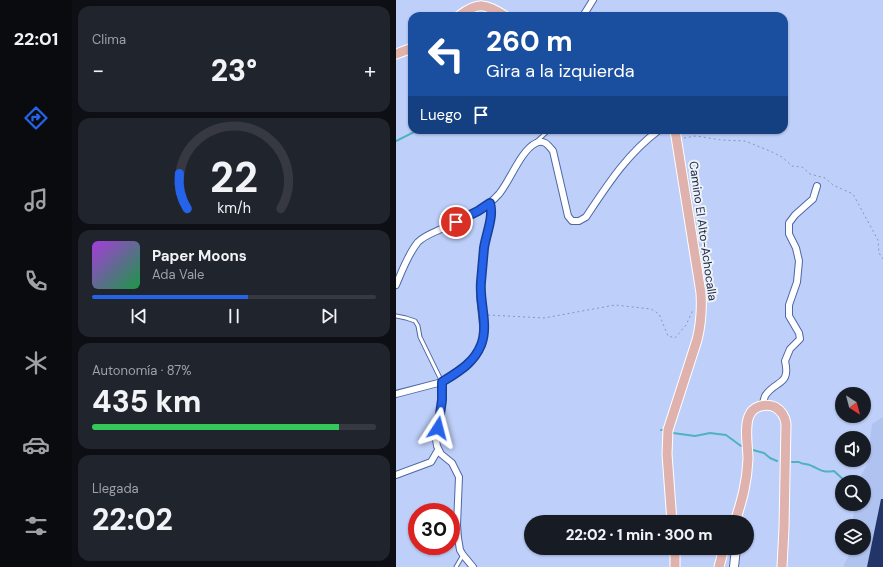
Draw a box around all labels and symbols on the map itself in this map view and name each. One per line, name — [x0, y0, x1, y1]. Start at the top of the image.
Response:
street label: Camino El Alto-Achocalla — [685, 160, 721, 302]
pin — [439, 205, 473, 239]
north arrow — [835, 387, 871, 423]
position arrow — [417, 407, 459, 449]
speed limit sign: 30 — [408, 503, 460, 555]

